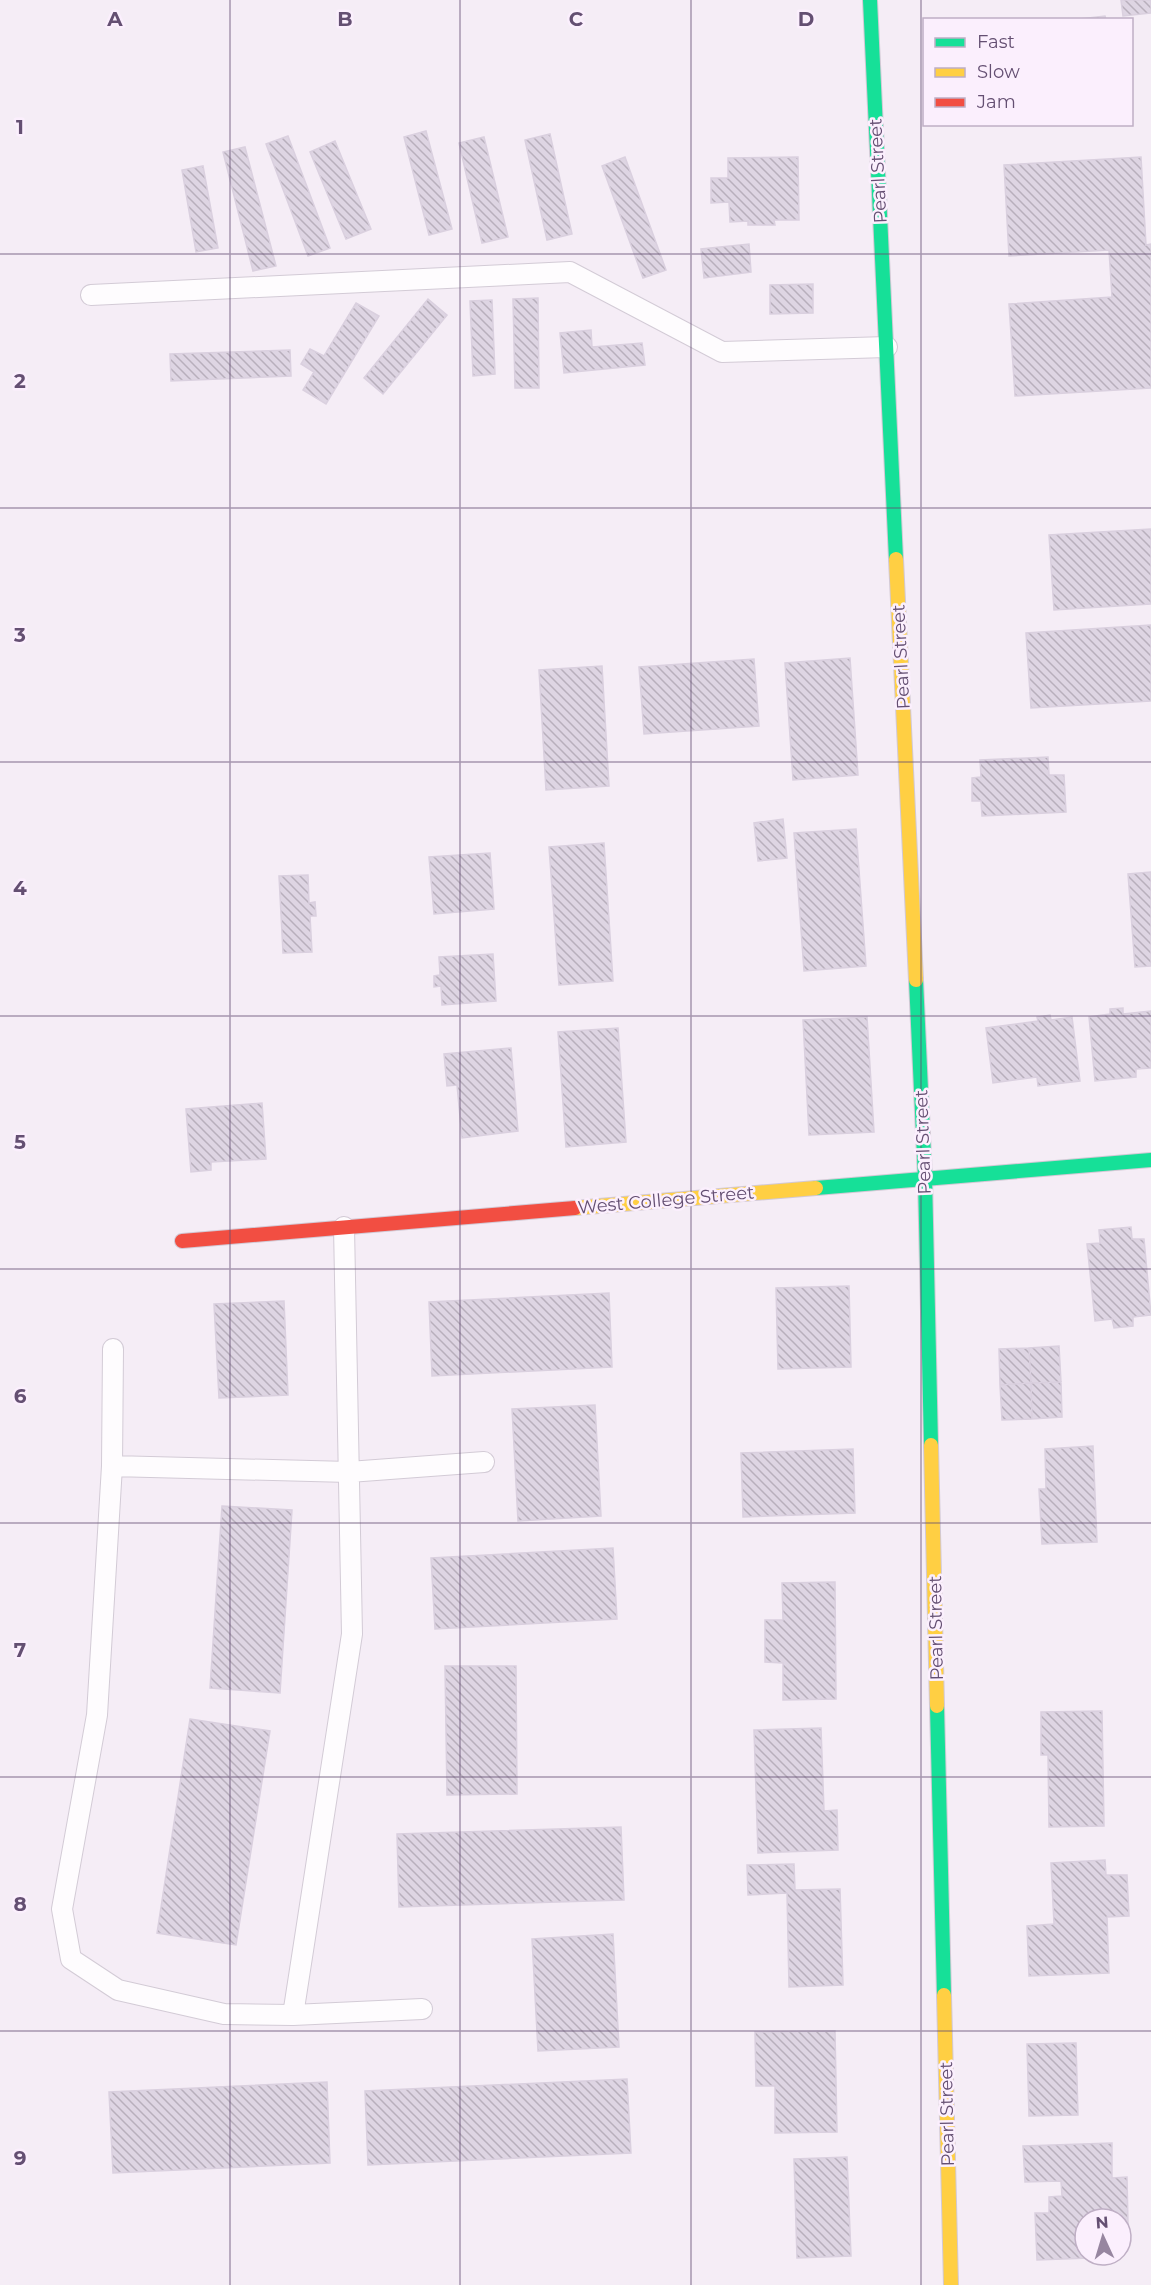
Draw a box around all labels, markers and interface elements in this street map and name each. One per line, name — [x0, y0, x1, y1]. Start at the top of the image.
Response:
text: A — [106, 7, 123, 31]
text: B — [337, 7, 353, 31]
text: C — [569, 7, 584, 31]
text: D — [798, 7, 814, 31]
legend — [923, 18, 1133, 126]
text: Fast — [977, 31, 1015, 53]
text: Slow — [977, 61, 1020, 83]
text: Jam — [976, 91, 1016, 113]
text: 1 — [16, 115, 24, 139]
street label: Pearl Street — [864, 118, 892, 224]
text: 2 — [14, 369, 26, 393]
street label: Pearl Street — [887, 604, 915, 710]
text: 3 — [13, 623, 26, 647]
text: 4 — [13, 876, 27, 900]
street label: Pearl Street — [910, 1089, 936, 1195]
text: 5 — [14, 1130, 26, 1154]
street label: West College Street — [577, 1181, 755, 1219]
text: 6 — [14, 1384, 27, 1408]
street label: Pearl Street — [924, 1575, 948, 1681]
text: 7 — [14, 1638, 26, 1662]
text: 8 — [13, 1892, 27, 1916]
street label: Pearl Street — [935, 2061, 959, 2167]
text: 9 — [14, 2146, 26, 2170]
north arrow — [1073, 2207, 1133, 2267]
text: N — [1095, 2213, 1109, 2232]

